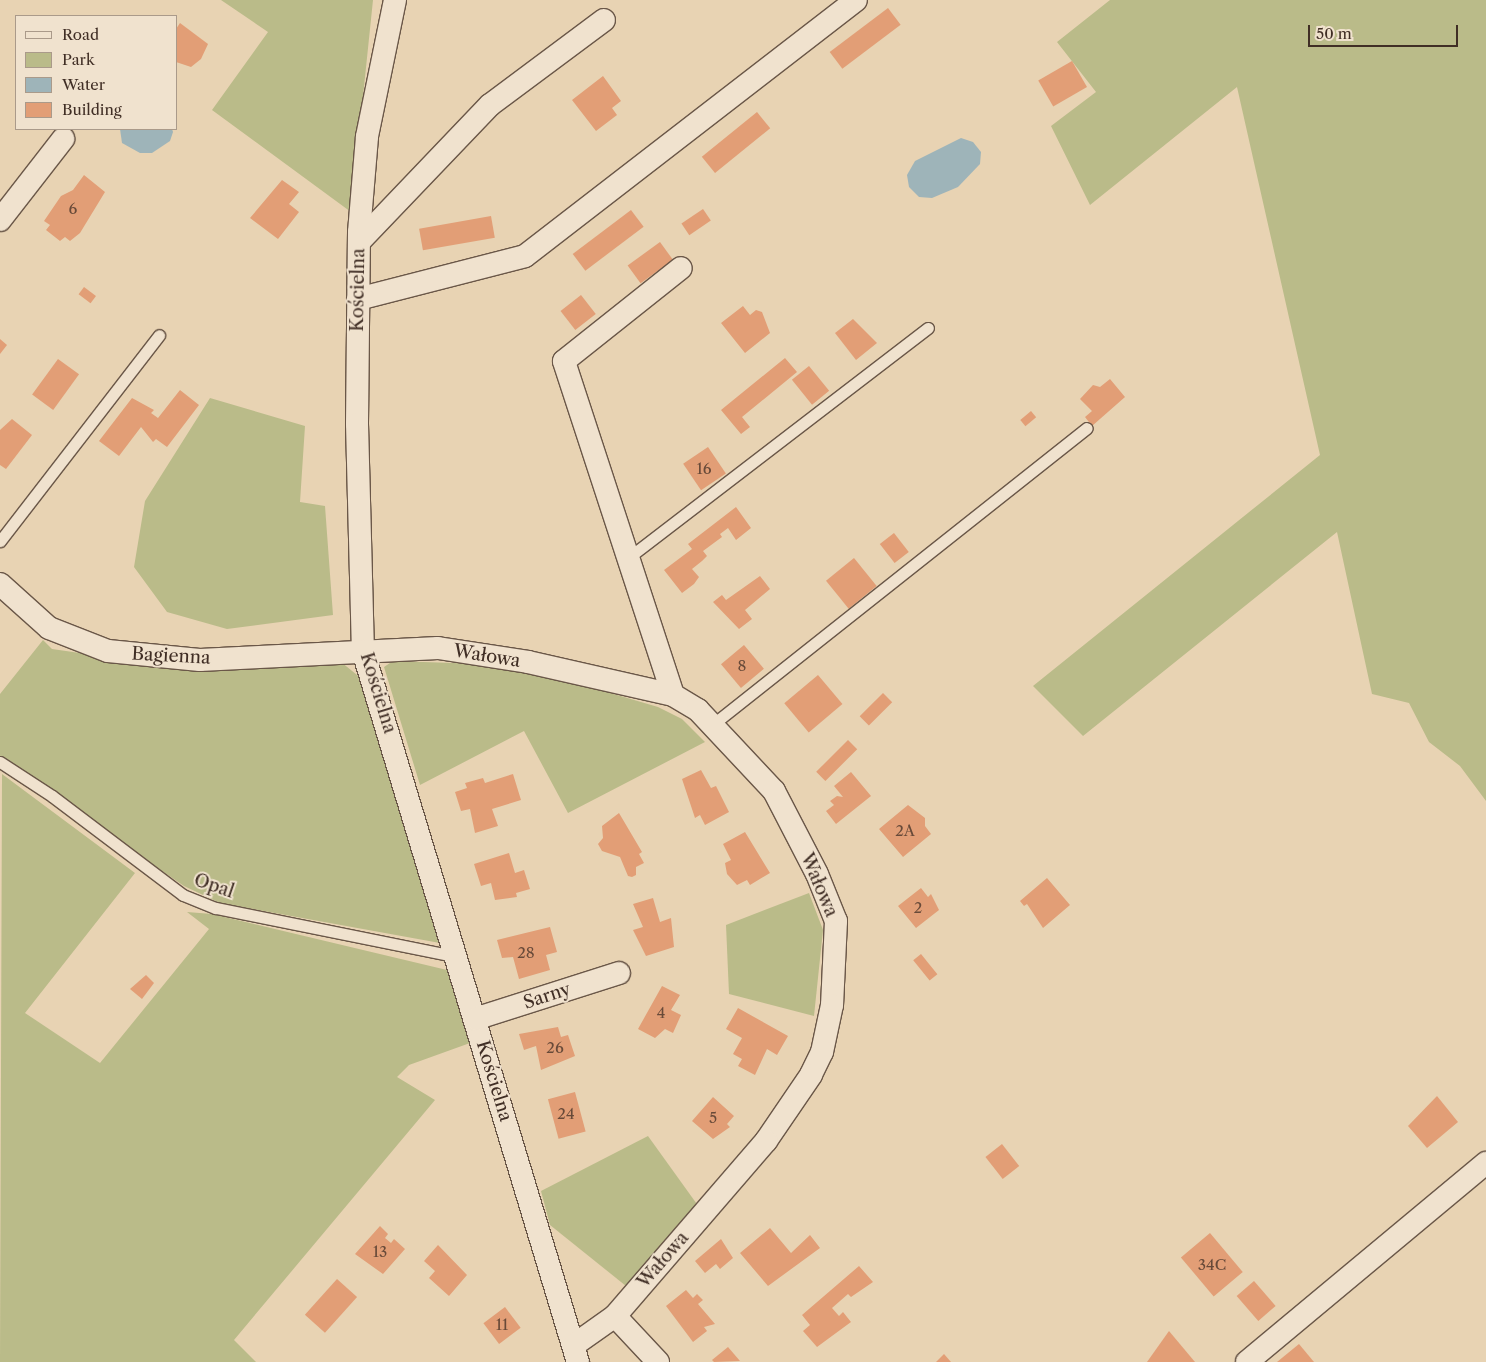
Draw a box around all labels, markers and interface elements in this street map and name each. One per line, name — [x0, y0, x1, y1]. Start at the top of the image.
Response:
legend — [15, 15, 178, 130]
scale bar — [1311, 15, 1461, 47]
text: 50 m — [1316, 24, 1352, 43]
text: Road — [62, 25, 99, 44]
text: Park — [62, 50, 95, 69]
text: Water — [62, 75, 105, 94]
text: Building — [62, 100, 122, 119]
house number: 6 — [69, 200, 77, 218]
street label: Kościelna — [346, 248, 370, 332]
house number: 16 — [696, 460, 712, 478]
street label: Wałowa — [452, 640, 522, 672]
street label: Bagienna — [131, 643, 211, 669]
street label: Kościelna — [355, 650, 401, 736]
house number: 8 — [738, 657, 746, 675]
house number: 2A — [895, 822, 915, 840]
street label: Wałowa — [796, 850, 842, 920]
street label: Opal — [191, 869, 237, 903]
house number: 2 — [914, 899, 922, 917]
house number: 28 — [517, 944, 535, 962]
street label: Sarny — [521, 978, 573, 1014]
house number: 4 — [657, 1004, 665, 1022]
street label: Kościelna — [471, 1038, 517, 1124]
house number: 26 — [546, 1039, 564, 1057]
house number: 24 — [557, 1105, 575, 1123]
house number: 5 — [709, 1109, 717, 1127]
street label: Wałowa — [633, 1227, 693, 1293]
house number: 13 — [373, 1243, 387, 1261]
house number: 34C — [1198, 1256, 1226, 1274]
house number: 11 — [496, 1316, 508, 1334]

